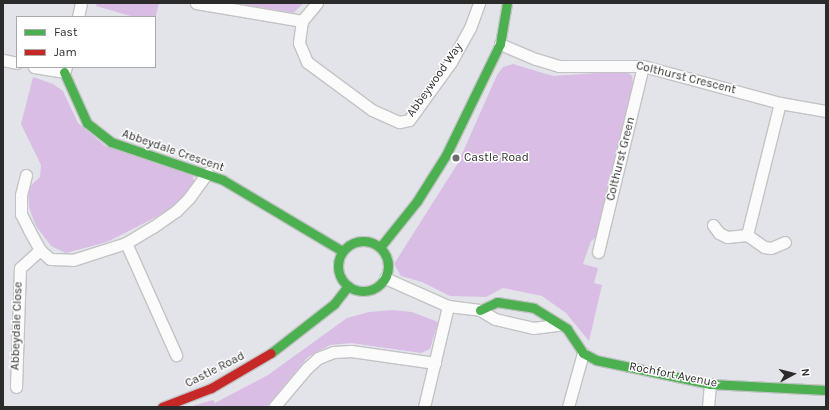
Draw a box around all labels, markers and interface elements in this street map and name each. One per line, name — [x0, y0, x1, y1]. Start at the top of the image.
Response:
legend — [16, 16, 156, 68]
text: Fast — [54, 25, 77, 39]
street label: Abbeywood Way — [404, 40, 466, 120]
text: Jam — [54, 45, 77, 59]
street label: Colthurst Crescent — [634, 59, 738, 97]
street label: Colthurst Green — [604, 116, 638, 202]
street label: Abbeydale Crescent — [120, 127, 226, 175]
place label: Castle Road — [464, 151, 529, 165]
marker: Castle Road — [451, 153, 461, 163]
street label: Abbeydale Close — [8, 281, 26, 371]
street label: Castle Road — [183, 349, 247, 391]
north arrow — [773, 354, 813, 394]
street label: Rochfort Avenue — [628, 359, 718, 391]
text: N — [798, 368, 812, 377]

